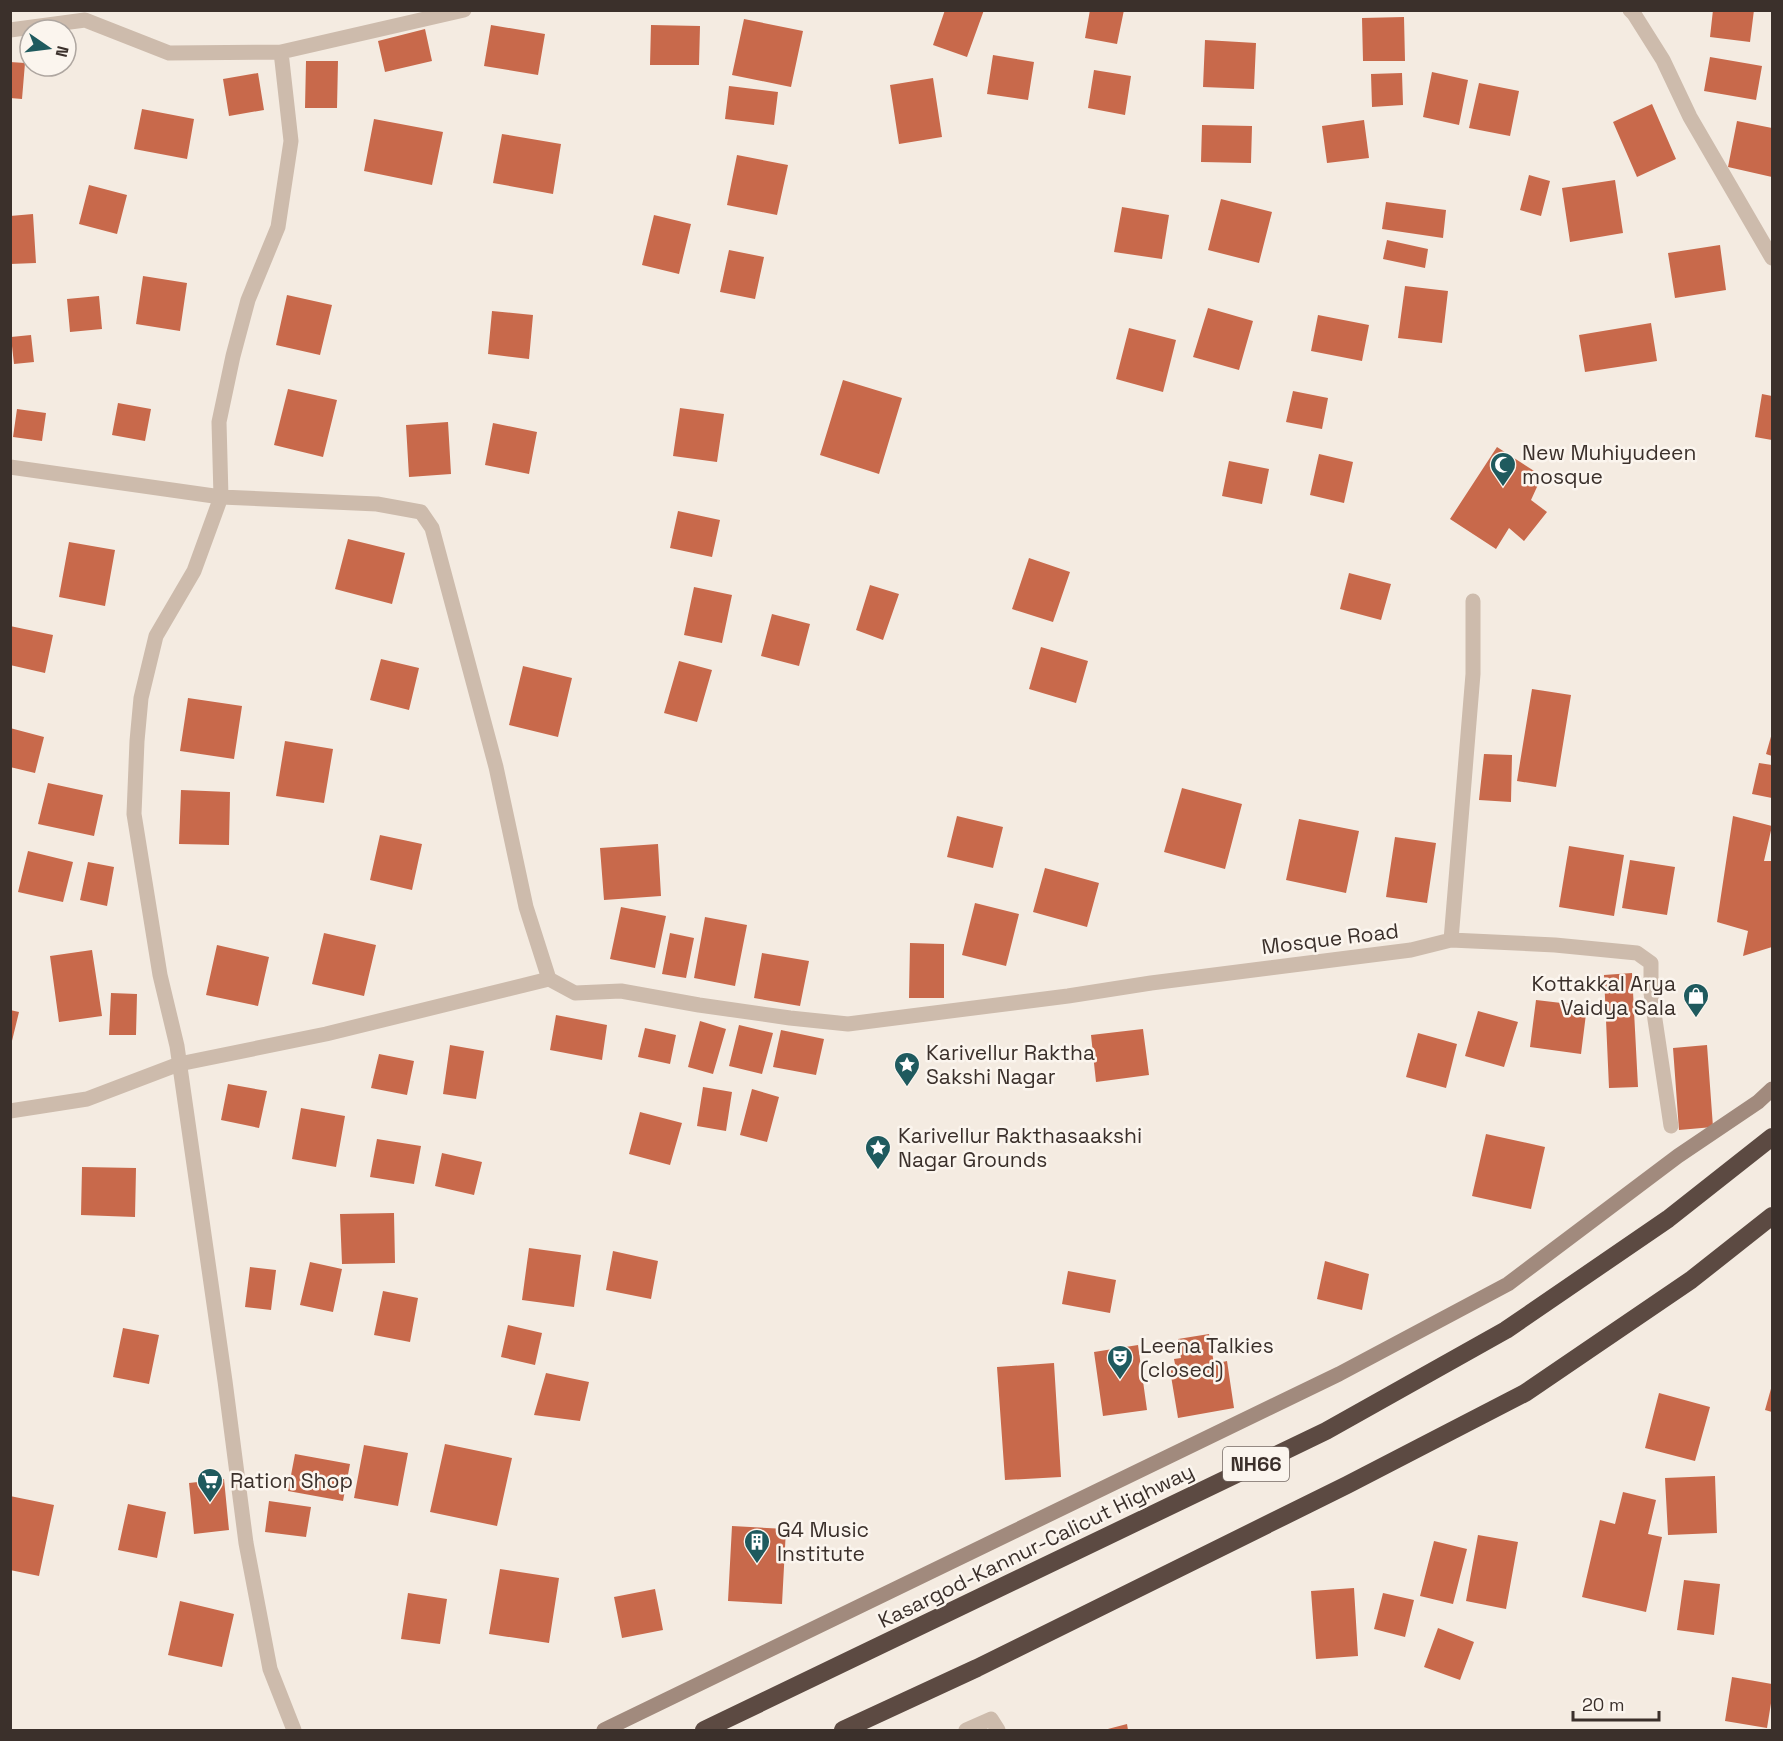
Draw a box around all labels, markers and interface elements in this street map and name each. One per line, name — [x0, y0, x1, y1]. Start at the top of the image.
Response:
north arrow — [18, 18, 78, 78]
text: N — [51, 44, 74, 59]
place label: New Muhiyudeen mosque — [1522, 439, 1696, 490]
mosque icon: New Muhiyudeen mosque — [1488, 450, 1518, 488]
street label: Mosque Road — [1260, 917, 1400, 960]
place label: Kottakkal Arya Vaidya Sala — [1531, 970, 1676, 1021]
shop icon: Kottakkal Arya Vaidya Sala — [1681, 981, 1711, 1019]
place label: Karivellur Raktha Sakshi Nagar — [926, 1039, 1095, 1090]
place icon: Karivellur Raktha Sakshi Nagar — [892, 1050, 922, 1088]
place label: Karivellur Rakthasaakshi Nagar Grounds — [898, 1122, 1142, 1173]
place icon: Karivellur Rakthasaakshi Nagar Grounds — [863, 1133, 893, 1171]
place label: Leena Talkies (closed) — [1140, 1332, 1274, 1383]
theatre icon: Leena Talkies (closed) — [1105, 1343, 1135, 1381]
road number: NH66 — [1223, 1447, 1289, 1481]
street label: Kasargod-Kannur-Calicut Highway — [873, 1457, 1198, 1634]
supermarket icon: Ration Shop — [195, 1466, 225, 1504]
place label: Ration Shop — [230, 1467, 353, 1494]
place label: G4 Music Institute — [777, 1516, 869, 1567]
building icon: G4 Music Institute — [742, 1527, 772, 1565]
scale bar — [1573, 1684, 1658, 1722]
text: 20 m — [1582, 1693, 1625, 1716]

